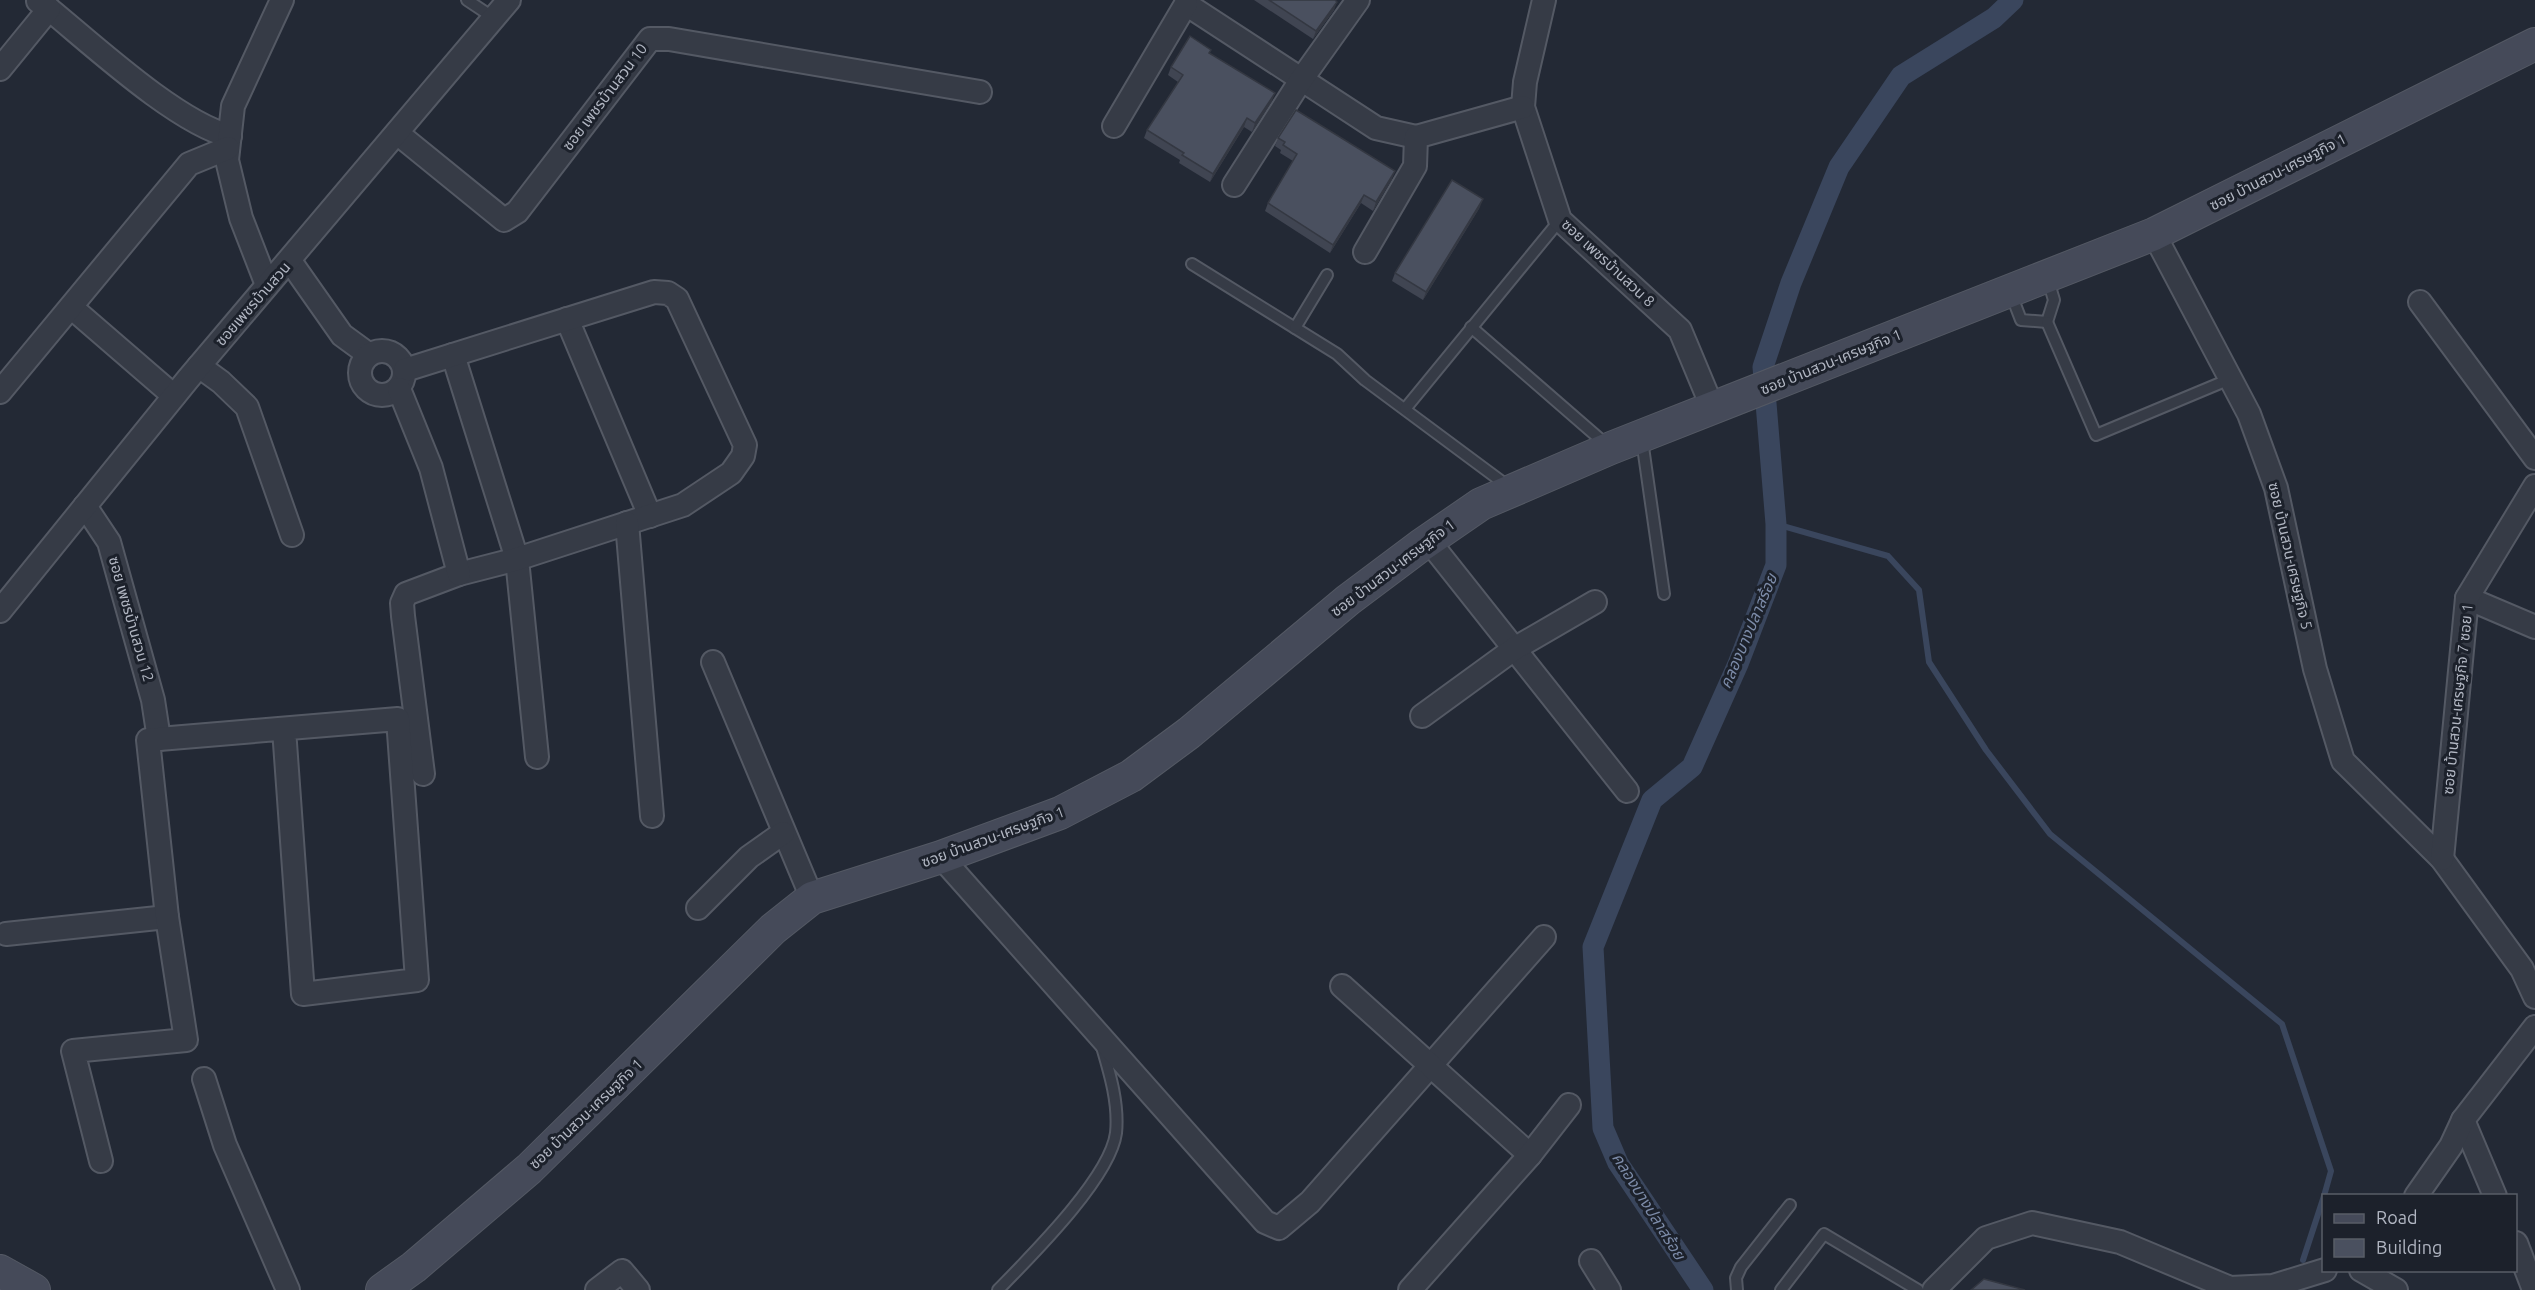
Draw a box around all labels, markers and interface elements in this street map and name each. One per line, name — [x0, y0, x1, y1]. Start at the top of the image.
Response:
street label: ซอย เพชรบ้านสวน 10 — [559, 40, 650, 153]
street label: ซอย บ้านสวน-เศรษฐกิจ 1 — [2207, 130, 2349, 213]
street label: ซอย เพชรบ้านสวน 8 — [1558, 215, 1658, 310]
street label: ซอยเพชรบ้านสวน — [212, 258, 294, 349]
street label: ซอย บ้านสวน-เศรษฐกิจ 1 — [1758, 325, 1904, 398]
street label: ซอย บ้านสวน-เศรษฐกิจ 5 — [2265, 480, 2316, 631]
street label: ซอย บ้านสวน-เศรษฐกิจ 1 — [1327, 515, 1458, 620]
street label: ซอย เพชรบ้านสวน 12 — [105, 554, 157, 683]
water label: คลองบางปลาสร้อย — [1716, 570, 1781, 691]
street label: ซอย บ้านสวน-เศรษฐกิจ 7 ซอย 1 — [2439, 603, 2476, 795]
street label: ซอย บ้านสวน-เศรษฐกิจ 1 — [919, 803, 1067, 870]
street label: ซอย บ้านสวน-เศรษฐกิจ 1 — [525, 1055, 646, 1172]
water label: คลองบางปลาสร้อย — [1609, 1149, 1690, 1264]
legend — [2322, 1194, 2517, 1272]
text: Road — [2376, 1207, 2418, 1227]
text: Building — [2376, 1237, 2442, 1257]

